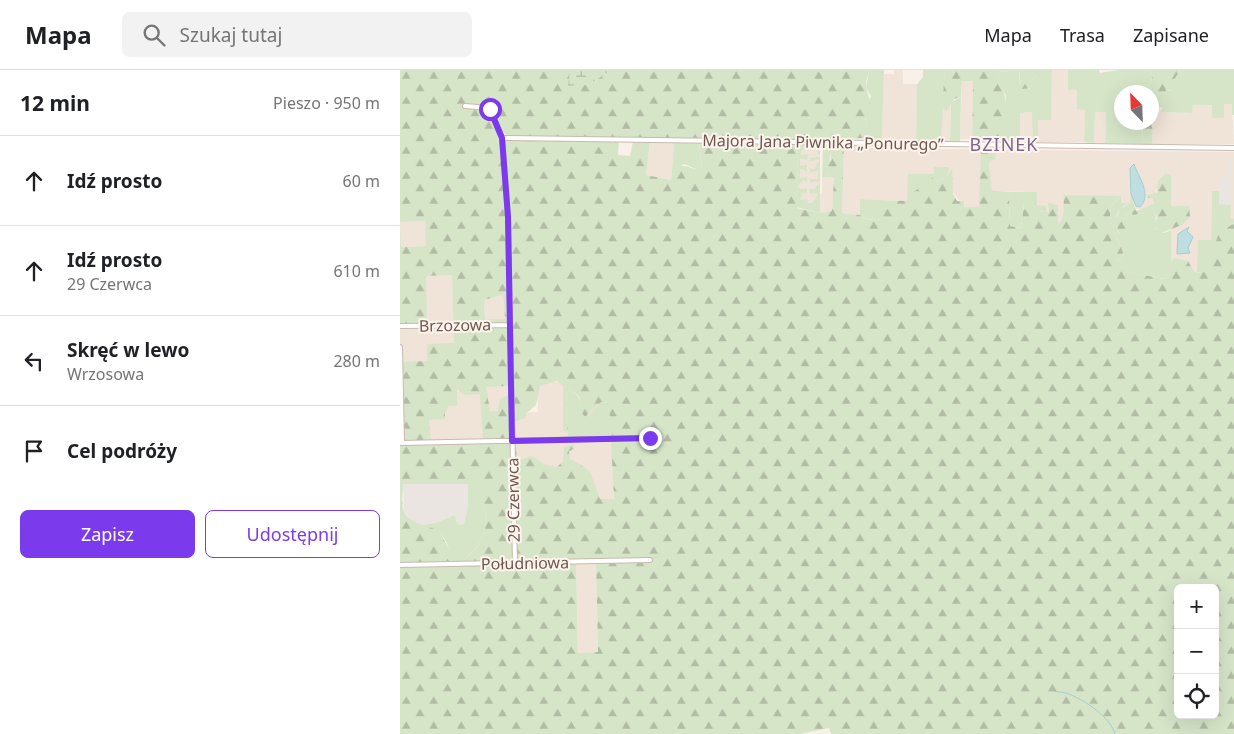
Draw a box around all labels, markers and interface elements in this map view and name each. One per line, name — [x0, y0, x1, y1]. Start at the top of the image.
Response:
search box — [122, 12, 472, 57]
text: Mapa — [25, 18, 92, 51]
icon: search — [140, 21, 168, 49]
text: Szukaj tutaj — [180, 22, 282, 48]
text: Mapa — [984, 23, 1032, 47]
text: Trasa — [1060, 23, 1105, 47]
text: Zapisane — [1133, 23, 1209, 47]
north arrow — [1114, 85, 1159, 130]
text: 12 min — [20, 89, 90, 117]
text: Pieszo · 950 m — [273, 92, 380, 114]
route start — [479, 98, 502, 121]
street label: Majora Jana Piwnika „Ponurego” — [702, 129, 944, 155]
district label: BZINEK — [970, 132, 1038, 156]
icon: ahead — [20, 167, 48, 195]
text: Idź prosto — [67, 168, 162, 194]
text: 60 m — [343, 170, 380, 192]
text: Idź prosto — [67, 247, 162, 273]
icon: ahead — [20, 257, 48, 285]
text: 610 m — [333, 260, 380, 282]
text: 29 Czerwca — [67, 273, 152, 295]
street label: Brzozowa — [419, 313, 491, 337]
text: Skręć w lewo — [67, 337, 189, 363]
icon: left — [20, 347, 48, 375]
text: 280 m — [333, 350, 380, 372]
text: Wrzosowa — [67, 363, 144, 385]
route end — [639, 427, 662, 450]
icon: arrive — [20, 437, 48, 465]
text: Cel podróży — [67, 438, 177, 464]
street label: 29 Czerwca — [501, 457, 525, 543]
button: Zapisz — [20, 510, 195, 558]
button: Udostępnij — [205, 510, 380, 558]
street label: Południowa — [481, 551, 569, 575]
map controls — [1174, 584, 1219, 719]
button: + — [1174, 584, 1219, 629]
button: − — [1174, 629, 1219, 674]
button: locate — [1174, 674, 1219, 719]

